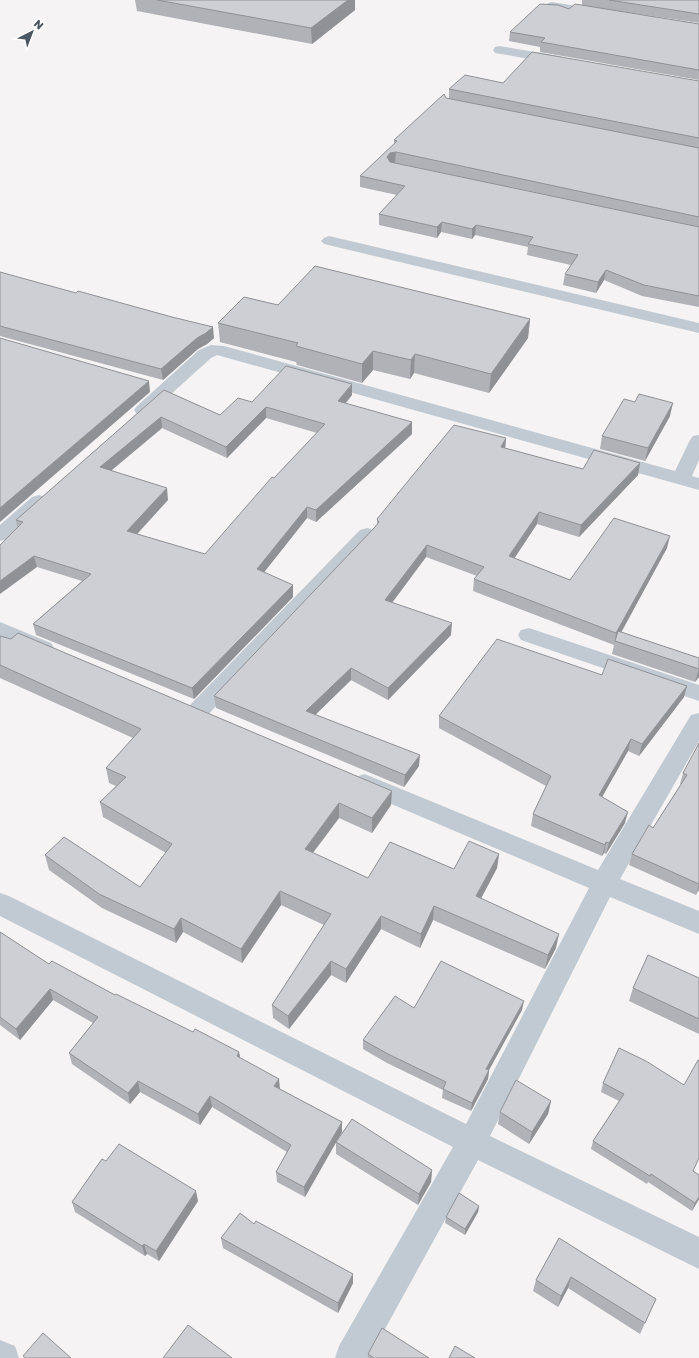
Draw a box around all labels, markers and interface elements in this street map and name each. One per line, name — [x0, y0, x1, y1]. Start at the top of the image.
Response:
north arrow — [12, 12, 52, 52]
text: N — [32, 17, 46, 32]

